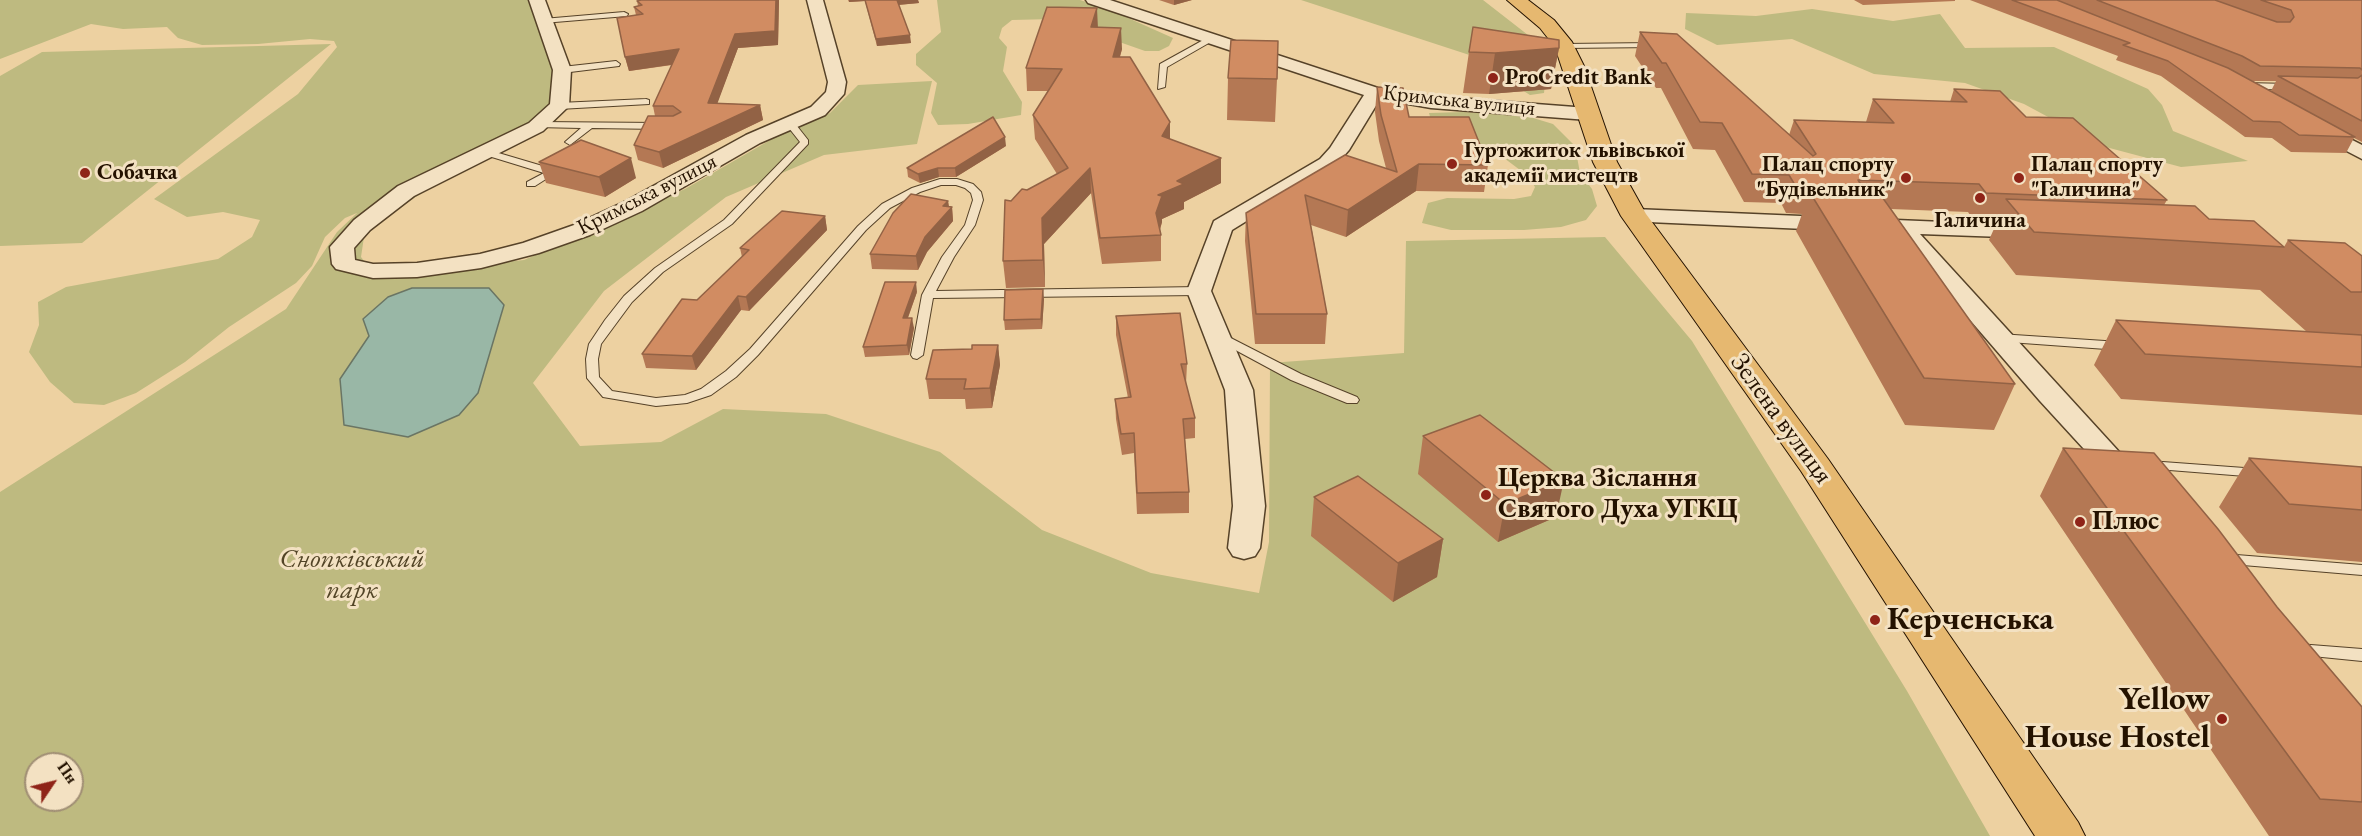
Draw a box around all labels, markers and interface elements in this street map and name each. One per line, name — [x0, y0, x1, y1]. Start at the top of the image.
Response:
place label: ProCredit Bank — [1505, 65, 1652, 91]
marker: ProCredit Bank — [1486, 71, 1500, 85]
street label: Кримська вулиця — [1381, 80, 1537, 122]
place label: Гуртожиток львівської академії мистецтв — [1464, 138, 1684, 190]
street label: Кримська вулиця — [573, 148, 721, 242]
place label: Палац спорту "Будівельник" — [1756, 152, 1894, 204]
place label: Палац спорту "Галичина" — [2031, 152, 2163, 204]
marker: Гуртожиток львівської академії мистецтв — [1445, 157, 1459, 171]
place label: Собачка — [97, 160, 178, 186]
marker: Собачка — [78, 166, 92, 180]
marker: Палац спорту "Будівельник" — [1899, 171, 1913, 185]
marker: Палац спорту "Галичина" — [2012, 171, 2026, 185]
marker: Галичина — [1973, 191, 1987, 205]
place label: Галичина — [1934, 208, 2026, 234]
street label: Зелена вулиця — [1723, 347, 1839, 491]
place label: Церква Зіслання Святого Духа УГКЦ — [1498, 463, 1737, 526]
marker: Церква Зіслання Святого Духа УГКЦ — [1479, 488, 1493, 502]
place label: Плюс — [2092, 506, 2159, 538]
marker: Плюс — [2073, 515, 2087, 529]
park label: Снопківський парк — [279, 544, 425, 607]
place label: Керченська — [1887, 600, 2054, 640]
marker: Керченська — [1868, 613, 1882, 627]
place label: Yellow House Hostel — [2025, 680, 2210, 758]
marker: Yellow House Hostel — [2215, 712, 2229, 726]
north arrow — [24, 752, 84, 812]
text: Пн — [53, 758, 82, 788]

